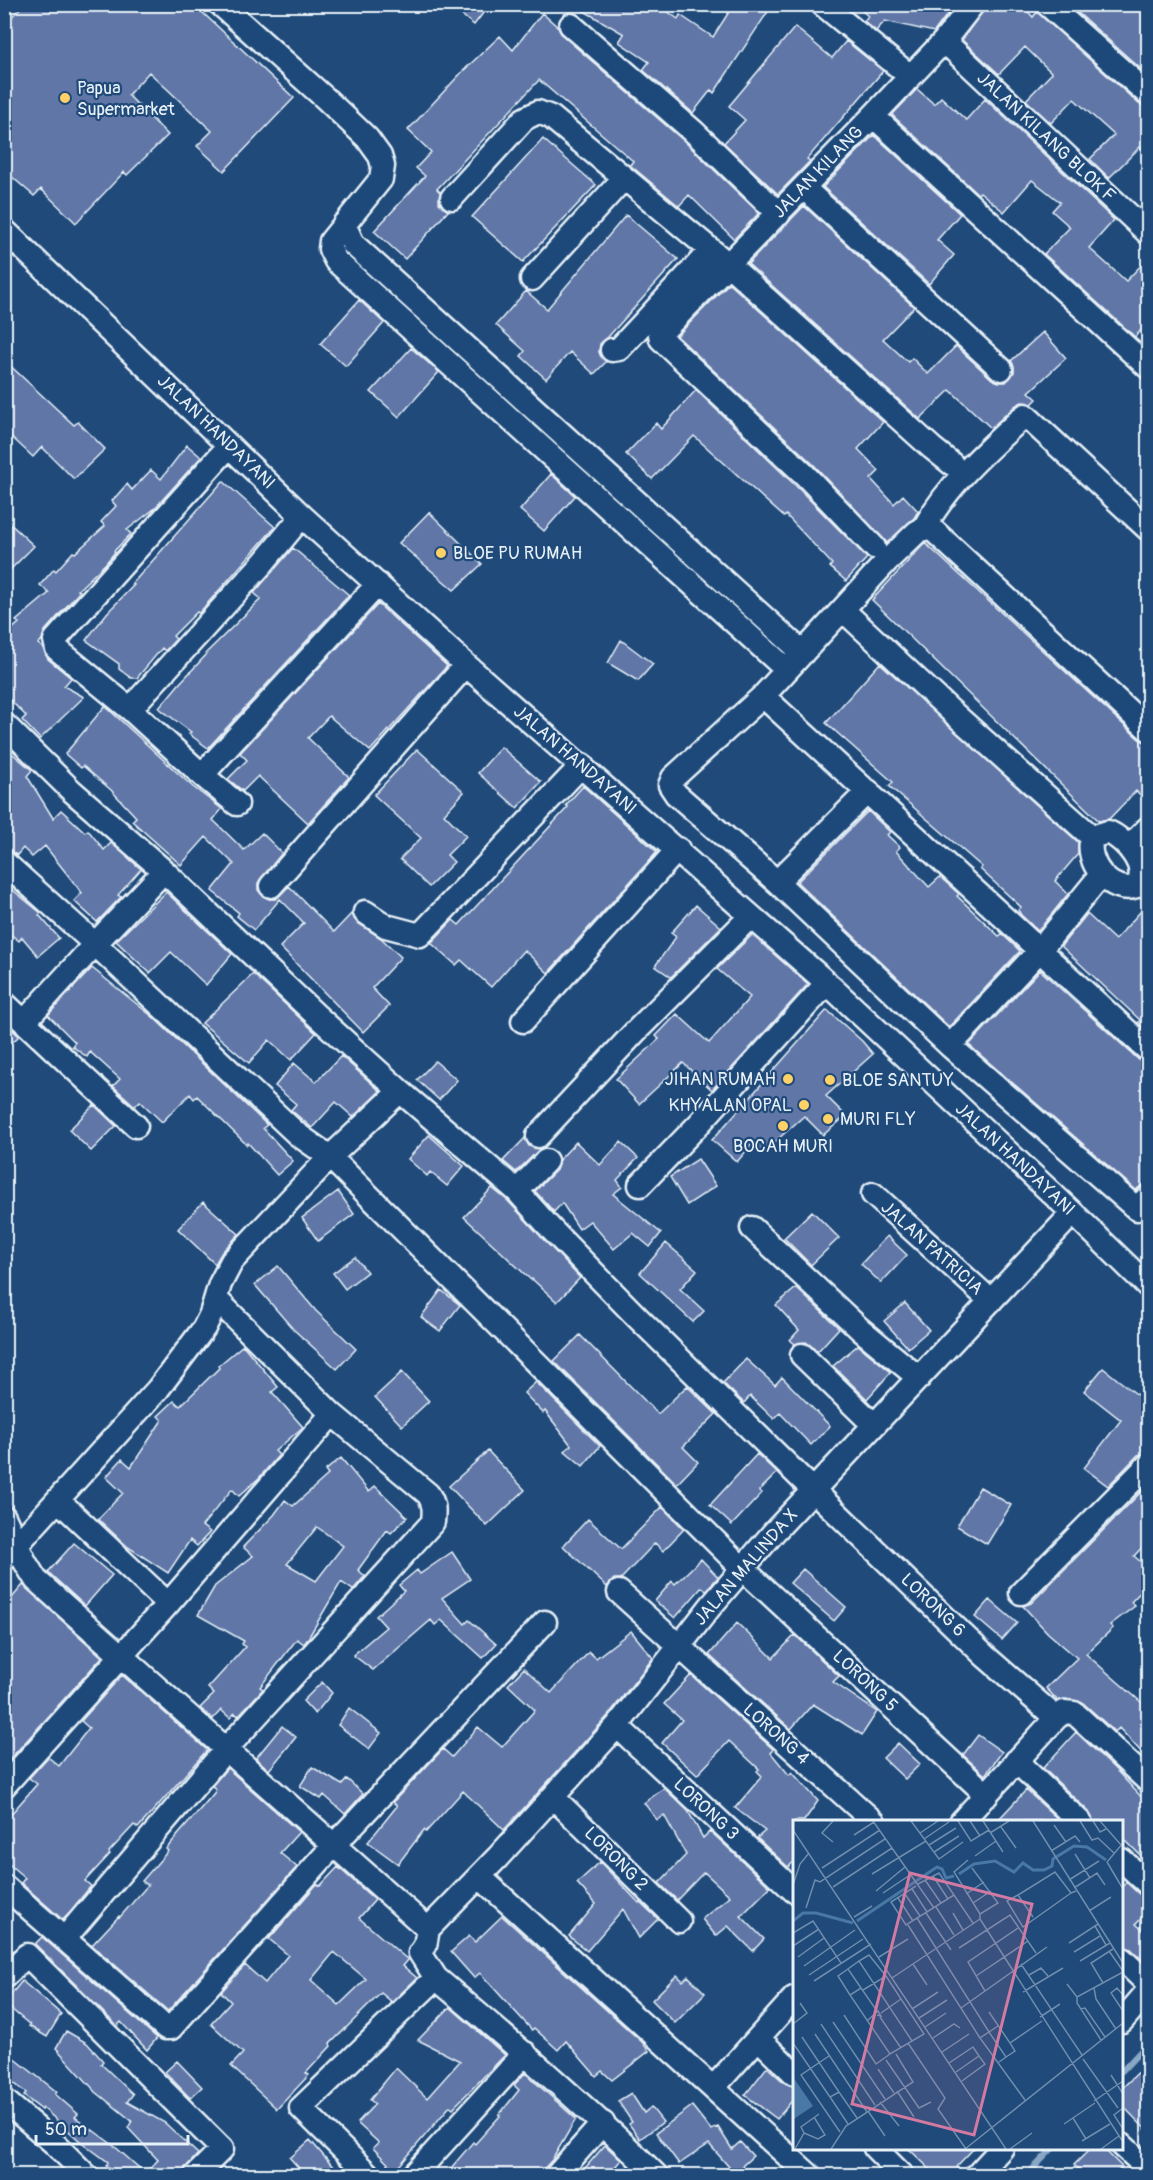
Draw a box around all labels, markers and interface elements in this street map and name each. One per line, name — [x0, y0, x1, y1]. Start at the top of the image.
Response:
street label: JALAN KILANG BLOK F — [972, 67, 1120, 207]
place label: Papua Supermarket — [77, 77, 176, 121]
marker: Papua Supermarket — [58, 91, 72, 105]
street label: JALAN KILANG — [768, 121, 868, 223]
street label: JALAN HANDAYANI — [152, 370, 280, 494]
place label: BLOE PU RUMAH — [453, 542, 582, 565]
marker: BLOE PU RUMAH — [434, 546, 448, 560]
street label: JALAN HANDAYANI — [509, 700, 641, 820]
place label: JIHAN RUMAH — [665, 1068, 776, 1091]
place label: BLOE SANTUY — [842, 1069, 954, 1092]
marker: JIHAN RUMAH — [781, 1072, 795, 1086]
marker: BLOE SANTUY — [823, 1073, 837, 1087]
place label: KHYALAN OPAL — [668, 1094, 792, 1117]
street label: JALAN HANDAYANI — [950, 1097, 1080, 1221]
marker: KHYALAN OPAL — [797, 1098, 811, 1112]
place label: MURI FLY — [840, 1108, 916, 1131]
marker: MURI FLY — [821, 1112, 835, 1126]
marker: BOCAH MURI — [776, 1119, 790, 1133]
place label: BOCAH MURI — [733, 1135, 833, 1158]
street label: JALAN PATRICIA — [876, 1196, 988, 1300]
street label: JALAN MALINDA X — [689, 1504, 803, 1630]
street label: LORONG 6 — [896, 1568, 970, 1642]
street label: LORONG 5 — [827, 1645, 903, 1717]
street label: LORONG 4 — [738, 1698, 815, 1770]
street label: LORONG 3 — [668, 1773, 744, 1845]
inset map — [793, 1820, 1123, 2150]
street label: LORONG 2 — [579, 1822, 653, 1896]
scale bar — [36, 2108, 188, 2146]
text: 50 m — [45, 2118, 87, 2141]

